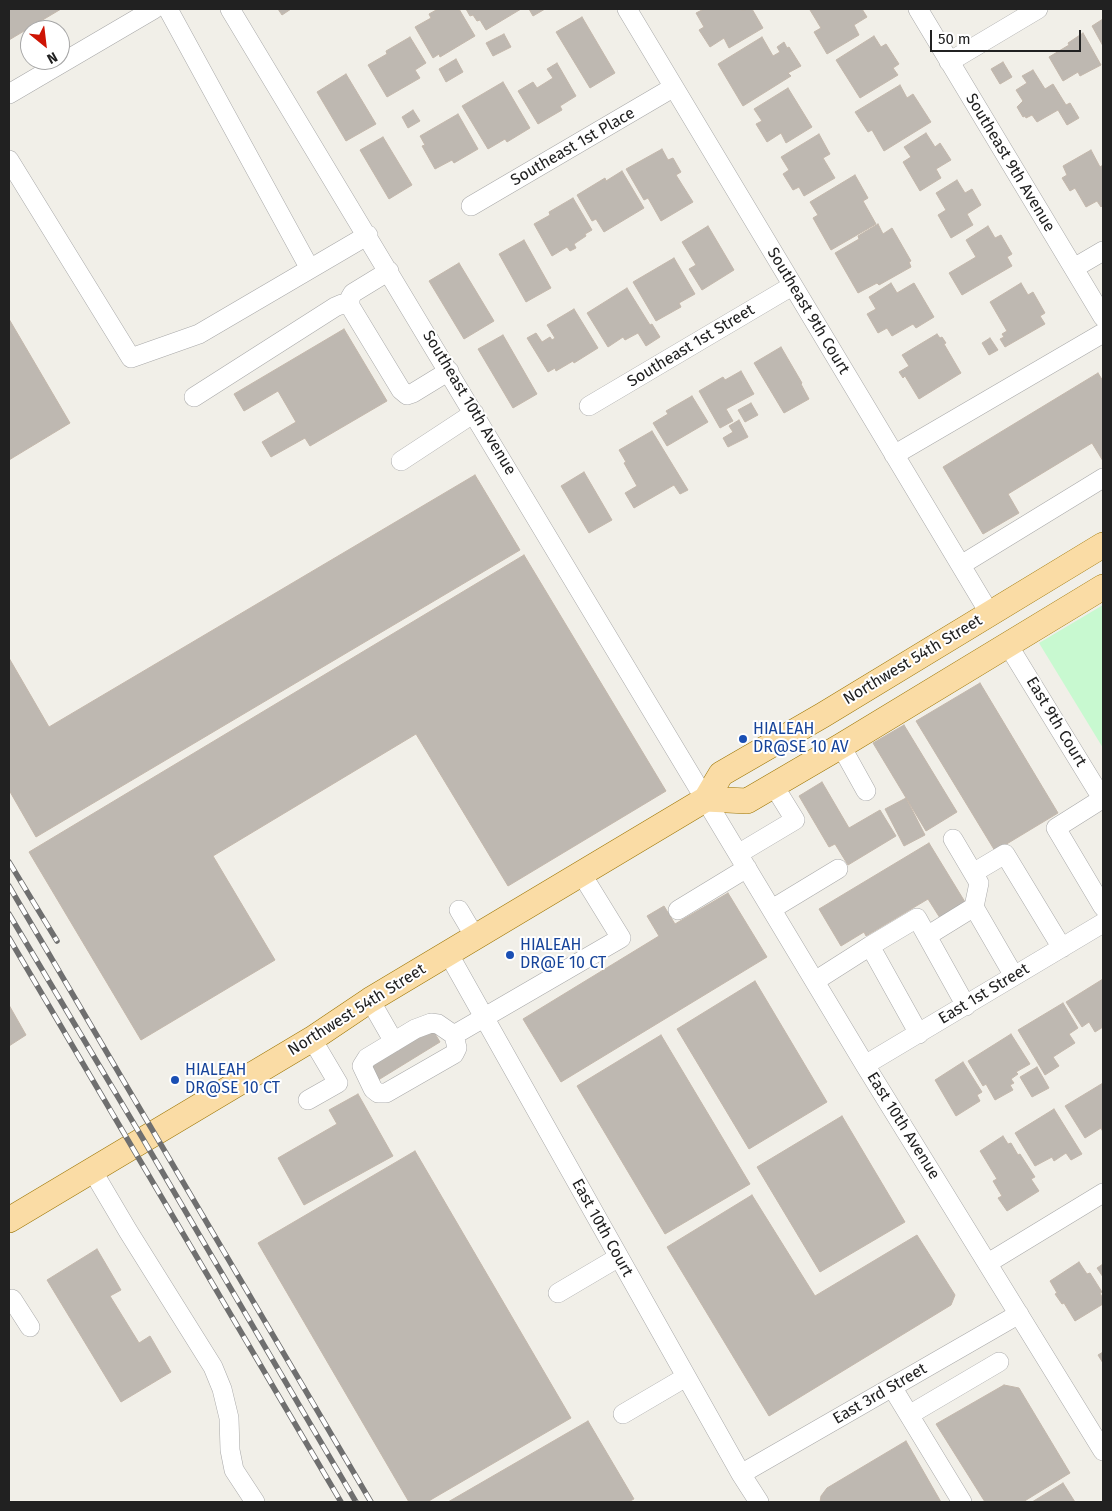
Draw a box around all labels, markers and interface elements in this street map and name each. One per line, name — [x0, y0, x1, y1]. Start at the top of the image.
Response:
north arrow — [20, 20, 70, 70]
scale bar — [932, 20, 1083, 52]
text: 50 m — [938, 30, 971, 48]
text: N — [44, 48, 60, 67]
street label: Southeast 9th Avenue — [961, 90, 1059, 236]
street label: Southeast 1st Place — [508, 104, 638, 190]
street label: Southeast 9th Court — [763, 244, 853, 378]
street label: Southeast 1st Street — [624, 300, 758, 392]
street label: Southeast 10th Avenue — [418, 327, 520, 479]
street label: Northwest 54th Street — [840, 611, 986, 709]
street label: East 9th Court — [1022, 674, 1090, 770]
place label: HIALEAH DR@SE 10 AV — [753, 720, 849, 758]
marker: HIALEAH DR@SE 10 AV — [737, 733, 749, 745]
place label: HIALEAH DR@E 10 CT — [520, 936, 606, 974]
marker: HIALEAH DR@E 10 CT — [504, 949, 516, 961]
street label: East 1st Street — [935, 959, 1033, 1029]
street label: Northwest 54th Street — [285, 960, 429, 1060]
place label: HIALEAH DR@SE 10 CT — [185, 1061, 280, 1099]
street label: East 10th Avenue — [862, 1069, 944, 1183]
marker: HIALEAH DR@SE 10 CT — [169, 1074, 181, 1086]
street label: East 10th Court — [567, 1176, 637, 1280]
street label: East 3rd Street — [830, 1359, 930, 1429]

